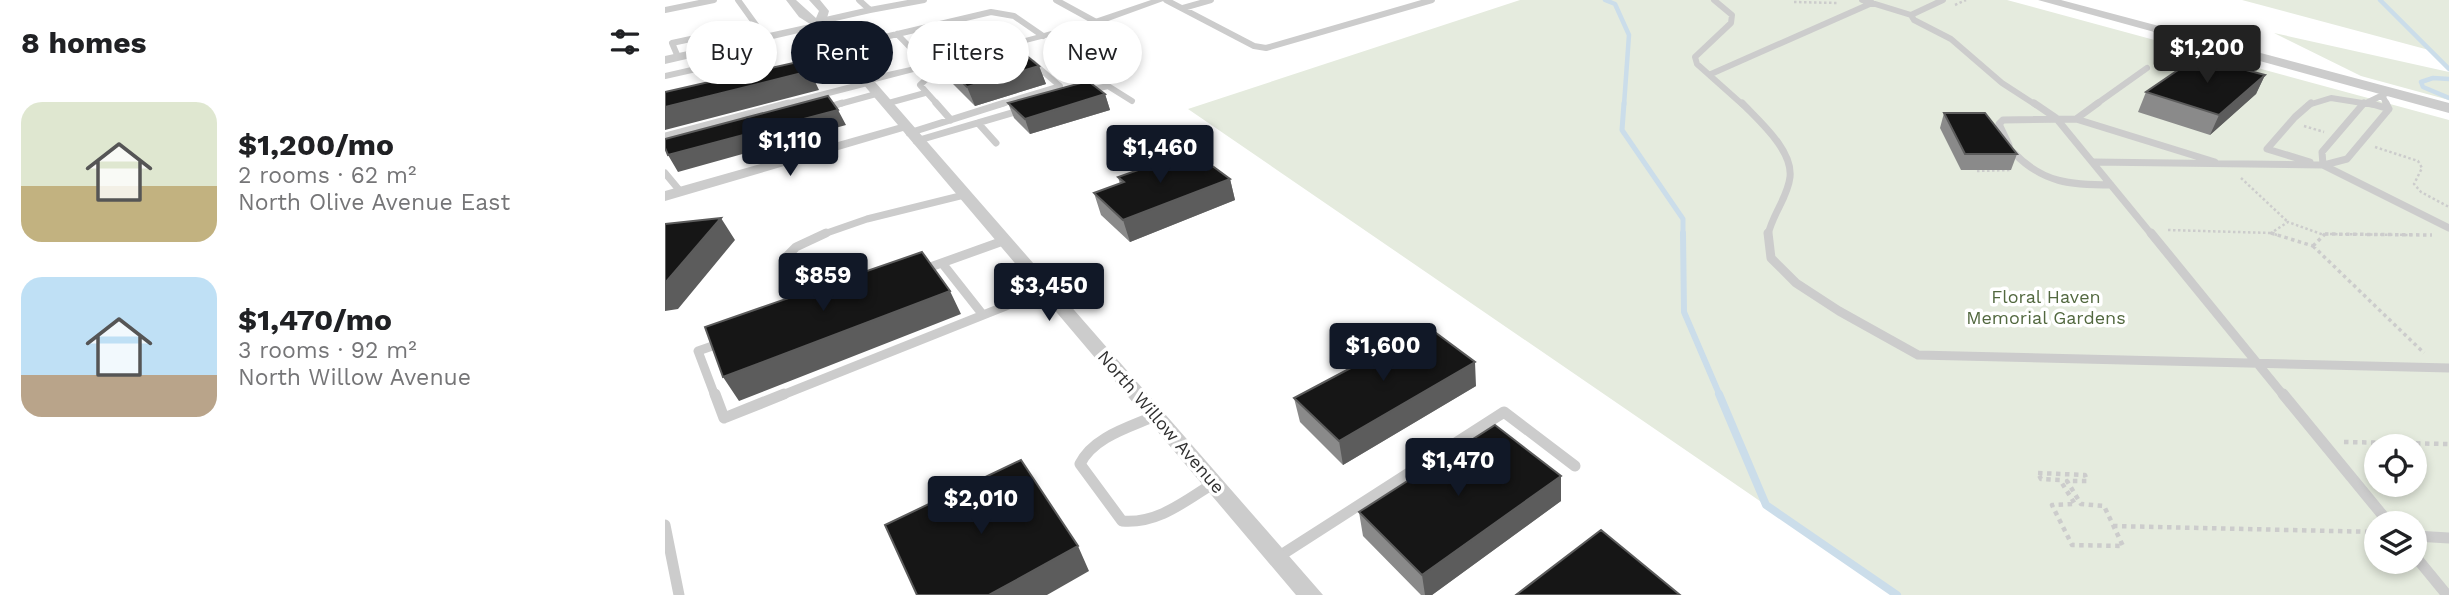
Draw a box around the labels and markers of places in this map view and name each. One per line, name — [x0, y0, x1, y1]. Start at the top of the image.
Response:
pin: $1,200 — [2150, 25, 2264, 85]
pin: $1,110 — [733, 118, 847, 178]
pin: $1,460 — [1103, 125, 1217, 185]
pin: $859 — [782, 254, 864, 313]
pin: $3,450 — [992, 264, 1106, 323]
pin: $1,600 — [1326, 324, 1440, 383]
pin: $1,470 — [1401, 438, 1515, 498]
pin: $2,010 — [924, 476, 1038, 536]

